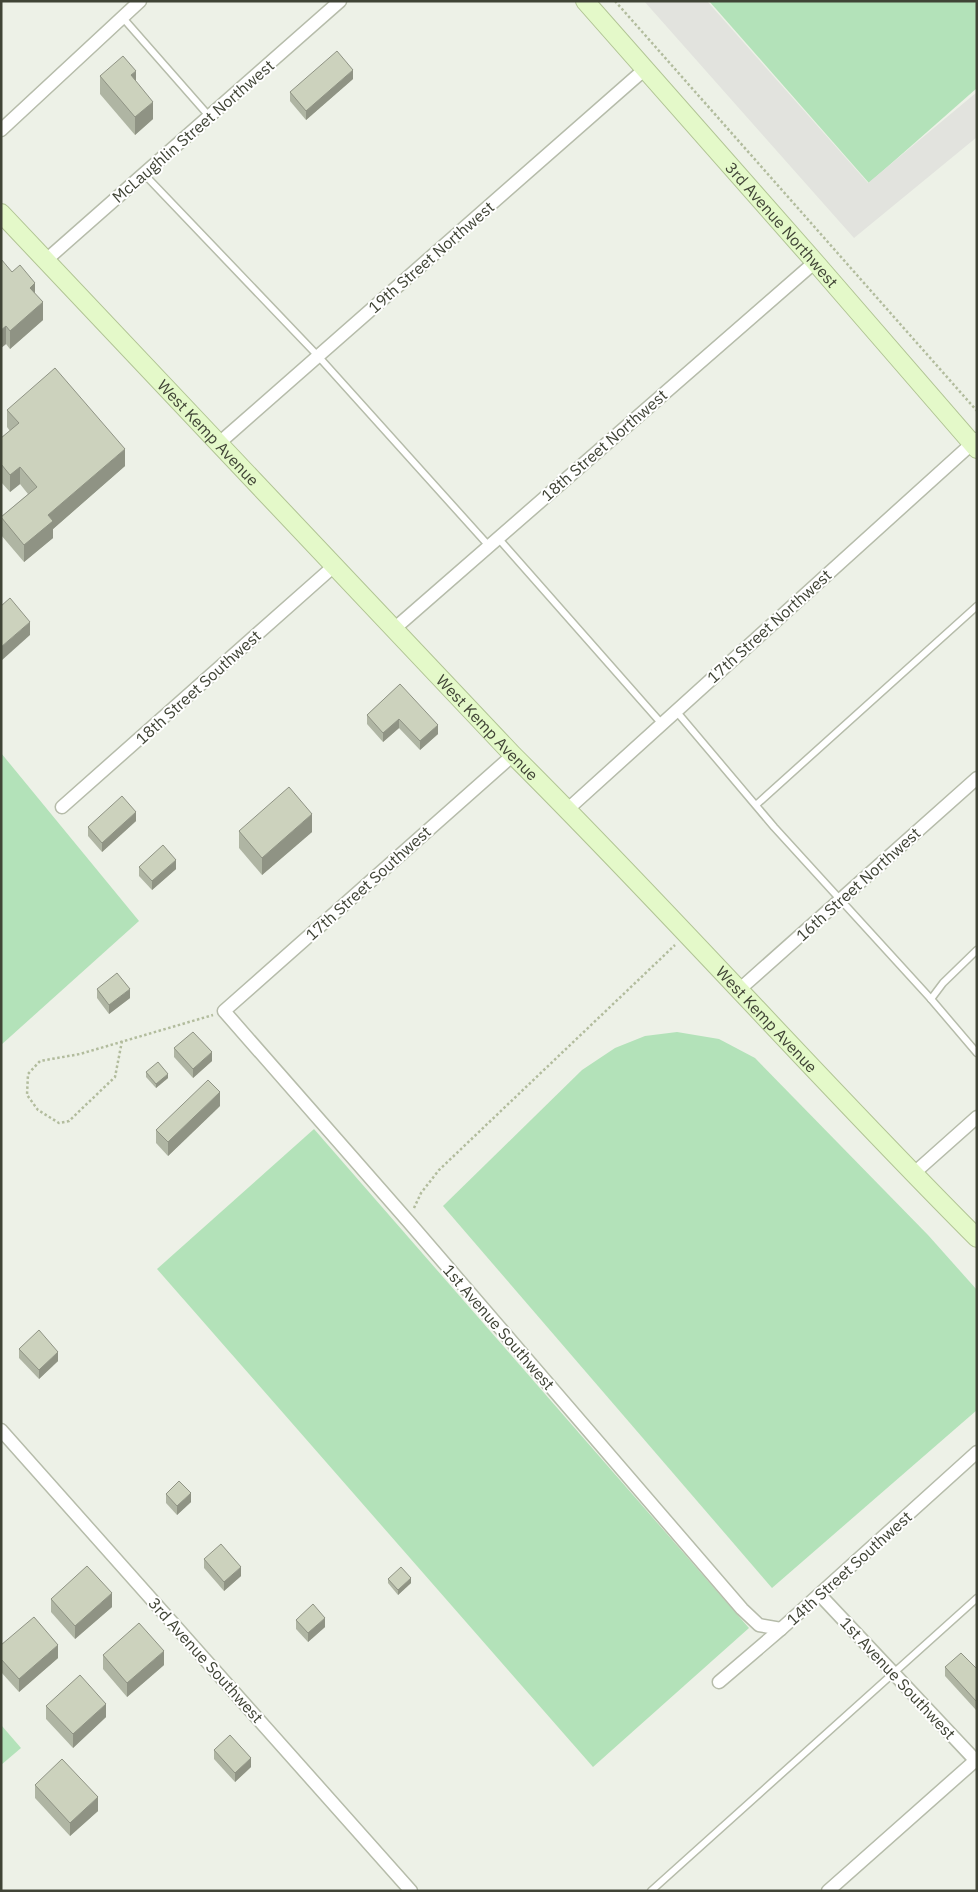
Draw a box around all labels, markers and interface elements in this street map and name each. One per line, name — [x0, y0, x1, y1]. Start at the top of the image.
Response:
street label: McLaughlin Street Northwest — [108, 55, 278, 207]
street label: 3rd Avenue Northwest — [721, 158, 843, 292]
street label: 19th Street Northwest — [364, 197, 498, 317]
street label: West Kemp Avenue — [153, 375, 264, 490]
street label: 18th Street Northwest — [537, 385, 671, 505]
street label: 17th Street Northwest — [703, 565, 835, 687]
street label: 18th Street Southwest — [131, 625, 265, 749]
street label: West Kemp Avenue — [432, 670, 543, 785]
street label: 17th Street Southwest — [301, 821, 435, 945]
street label: 16th Street Northwest — [792, 823, 924, 945]
street label: West Kemp Avenue — [712, 962, 822, 1077]
street label: 1st Avenue Southwest — [439, 1260, 559, 1394]
street label: 14th Street Southwest — [782, 1506, 916, 1630]
street label: 3rd Avenue Southwest — [144, 1593, 268, 1727]
street label: 1st Avenue Southwest — [836, 1613, 960, 1743]

